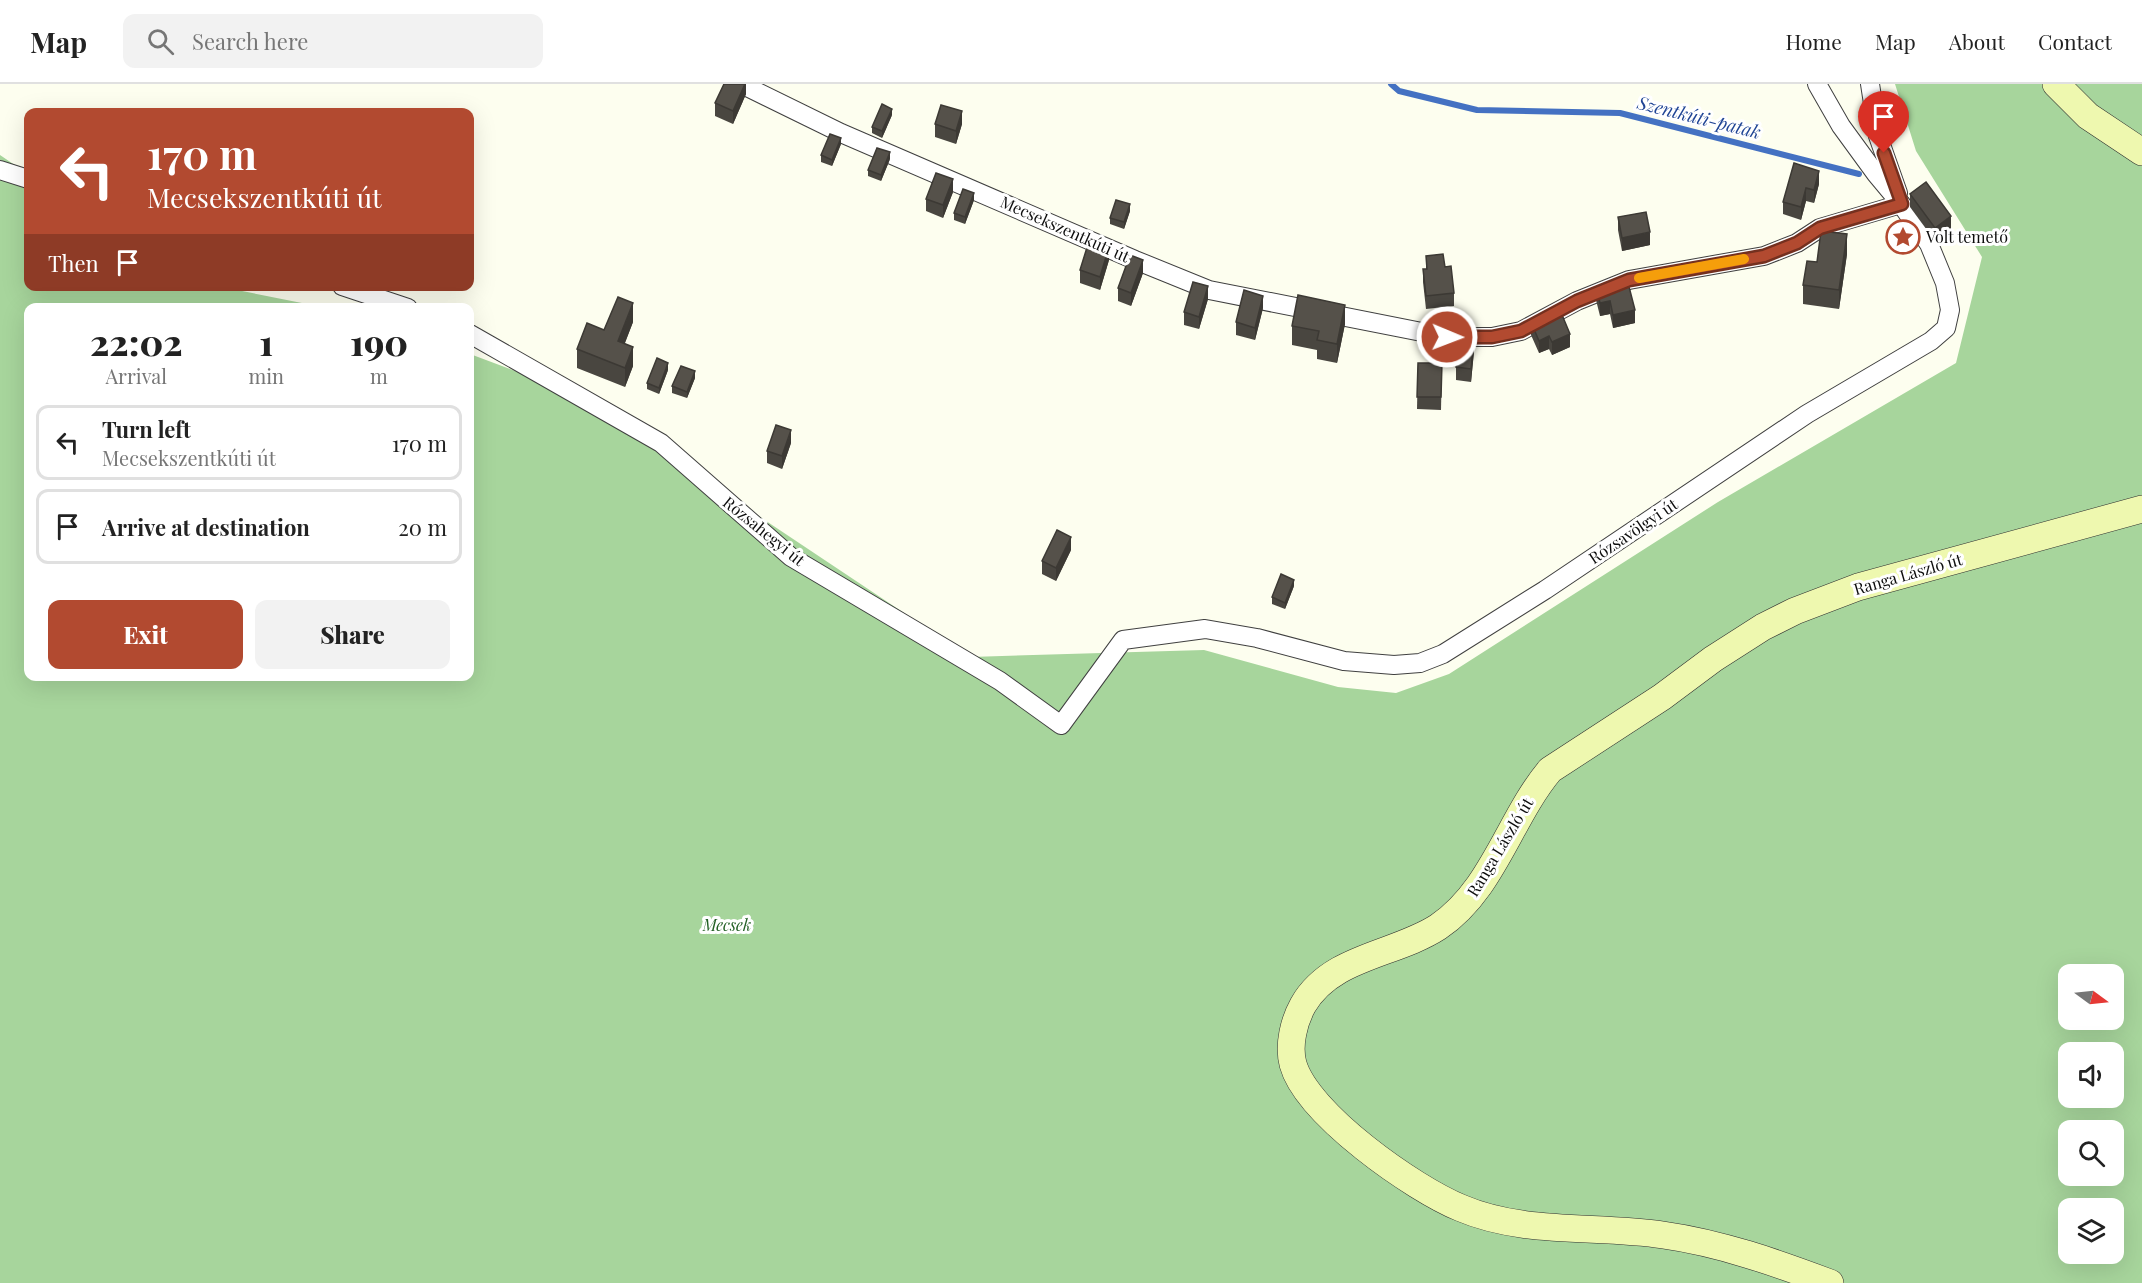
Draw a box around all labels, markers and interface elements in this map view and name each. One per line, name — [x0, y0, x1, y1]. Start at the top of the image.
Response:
search box — [123, 14, 543, 68]
text: Map — [30, 23, 87, 60]
icon: search — [144, 25, 177, 58]
text: Search here — [192, 26, 308, 56]
text: Home — [1786, 27, 1842, 55]
text: Map — [1875, 27, 1916, 55]
text: About — [1949, 27, 2005, 55]
text: Contact — [2038, 27, 2112, 55]
water label: Szentkúti-patak — [1634, 90, 1763, 144]
pin — [1858, 91, 1909, 153]
icon: arrive — [1867, 100, 1900, 133]
text: 170 m — [147, 125, 257, 181]
icon: left — [48, 132, 126, 210]
text: Mecsekszentkúti út — [147, 179, 382, 215]
street label: Mecsekszentkúti út — [997, 191, 1133, 267]
place icon: Volt temető — [1885, 219, 1921, 255]
place label: Volt temető — [1925, 226, 2008, 247]
icon: arrive — [111, 246, 144, 279]
text: Then — [48, 248, 99, 278]
position arrow — [1415, 305, 1479, 369]
text: 22:02 — [90, 317, 183, 365]
text: 1 — [259, 317, 273, 365]
text: 190 — [350, 317, 408, 365]
text: Arrival — [105, 362, 167, 389]
text: min — [248, 362, 284, 389]
text: m — [370, 362, 388, 389]
text: Turn left — [102, 414, 191, 444]
icon: left — [51, 426, 84, 459]
text: 170 m — [392, 428, 447, 458]
text: Mecsekszentkúti út — [102, 444, 276, 471]
street label: Rózsahegyi út — [719, 491, 810, 570]
street label: Rózsavölgyi út — [1584, 493, 1681, 568]
icon: arrive — [51, 510, 84, 543]
text: Arrive at destination — [102, 512, 310, 542]
text: 20 m — [398, 512, 447, 542]
street label: Ranga László út — [1851, 548, 1965, 599]
button: Exit — [48, 600, 243, 669]
button: Share — [255, 600, 450, 669]
street label: Ranga László út — [1462, 793, 1538, 900]
park label: Mecsek — [702, 914, 751, 935]
north arrow — [2058, 964, 2124, 1030]
map controls — [2058, 964, 2124, 1264]
button: sound — [2058, 1042, 2124, 1108]
button: search — [2058, 1120, 2124, 1186]
button: layers — [2058, 1198, 2124, 1264]

